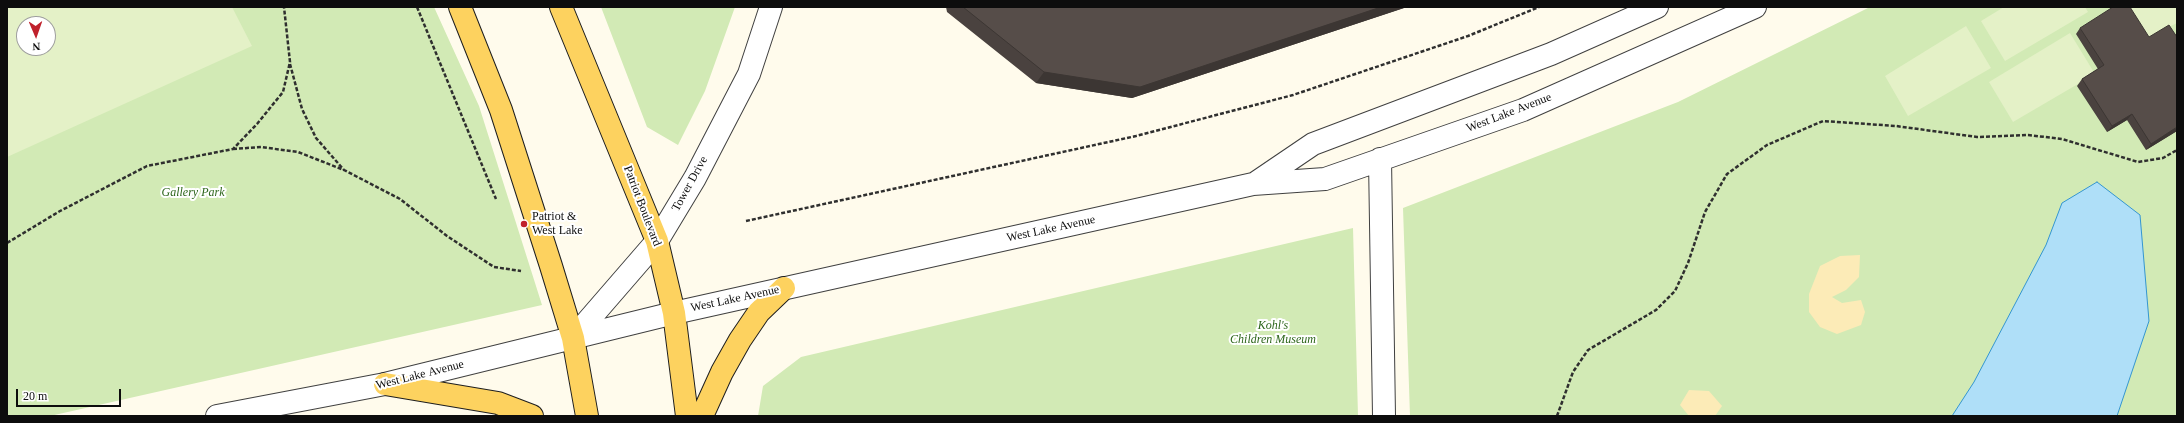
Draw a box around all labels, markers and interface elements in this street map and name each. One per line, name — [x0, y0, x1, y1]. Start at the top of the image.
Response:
north arrow — [16, 16, 56, 56]
text: N — [32, 41, 41, 53]
street label: West Lake Avenue — [1464, 90, 1554, 136]
street label: Tower Drive — [669, 154, 711, 214]
street label: Patriot Boulevard — [620, 164, 664, 248]
park label: Gallery Park — [162, 186, 224, 200]
place label: Patriot & West Lake — [532, 210, 583, 238]
street label: West Lake Avenue — [1005, 213, 1097, 245]
marker: Patriot & West Lake — [519, 219, 529, 229]
street label: West Lake Avenue — [689, 283, 781, 315]
park label: Kohl's Children Museum — [1230, 319, 1316, 347]
street label: West Lake Avenue — [375, 357, 465, 393]
scale bar — [18, 381, 123, 407]
text: 20 m — [23, 389, 47, 403]

